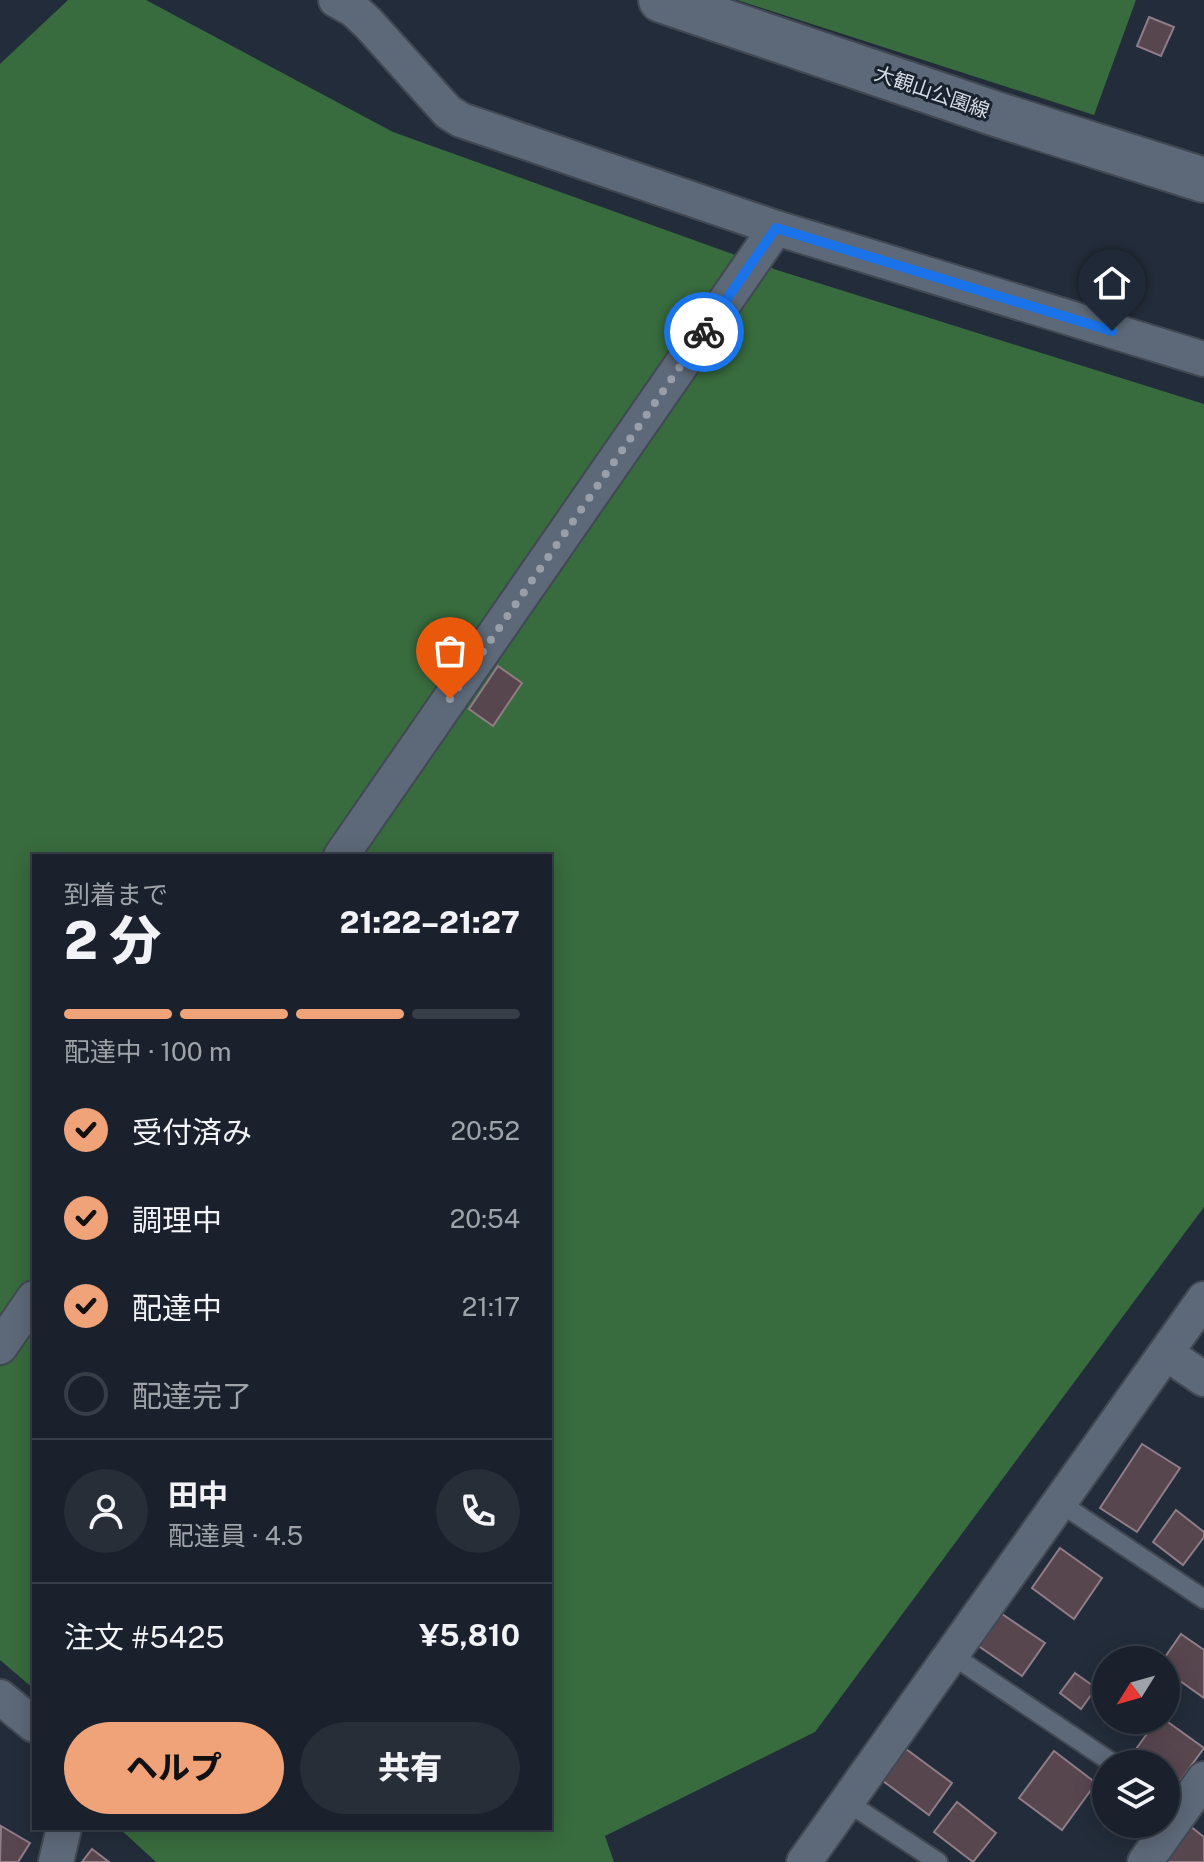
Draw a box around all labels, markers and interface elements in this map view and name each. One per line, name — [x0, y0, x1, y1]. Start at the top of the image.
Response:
street label: 大観山公園線 — [871, 61, 993, 123]
pin — [1078, 249, 1146, 331]
icon: home — [1090, 261, 1134, 305]
courier — [664, 292, 744, 372]
icon: bike — [682, 310, 726, 354]
pin — [416, 617, 484, 699]
icon: bag — [428, 629, 472, 673]
text: 到着まで — [64, 879, 168, 910]
text: 21:22–21:27 — [340, 904, 520, 940]
text: 2 分 — [64, 910, 161, 971]
text: 配達中 · 100 m — [64, 1036, 231, 1067]
icon: check — [64, 1108, 108, 1152]
text: 受付済み — [132, 1114, 252, 1150]
text: 20:52 — [451, 1115, 520, 1146]
icon: check — [64, 1196, 108, 1240]
text: 調理中 — [132, 1202, 222, 1238]
text: 20:54 — [450, 1203, 520, 1234]
icon: check — [64, 1284, 108, 1328]
text: 配達中 — [132, 1290, 222, 1326]
text: 21:17 — [462, 1291, 520, 1322]
text: 配達完了 — [132, 1378, 252, 1414]
button: person — [64, 1469, 148, 1553]
button: phone — [436, 1469, 520, 1553]
text: 田中 — [168, 1477, 228, 1513]
text: 配達員 · 4.5 — [168, 1520, 303, 1551]
text: ¥5,810 — [419, 1617, 520, 1653]
text: 注文 #5425 — [64, 1619, 225, 1655]
north arrow — [1092, 1646, 1180, 1734]
map controls — [1092, 1646, 1180, 1838]
button: ヘルプ — [64, 1722, 284, 1814]
button: 共有 — [300, 1722, 520, 1814]
button: layers — [1092, 1750, 1180, 1838]

